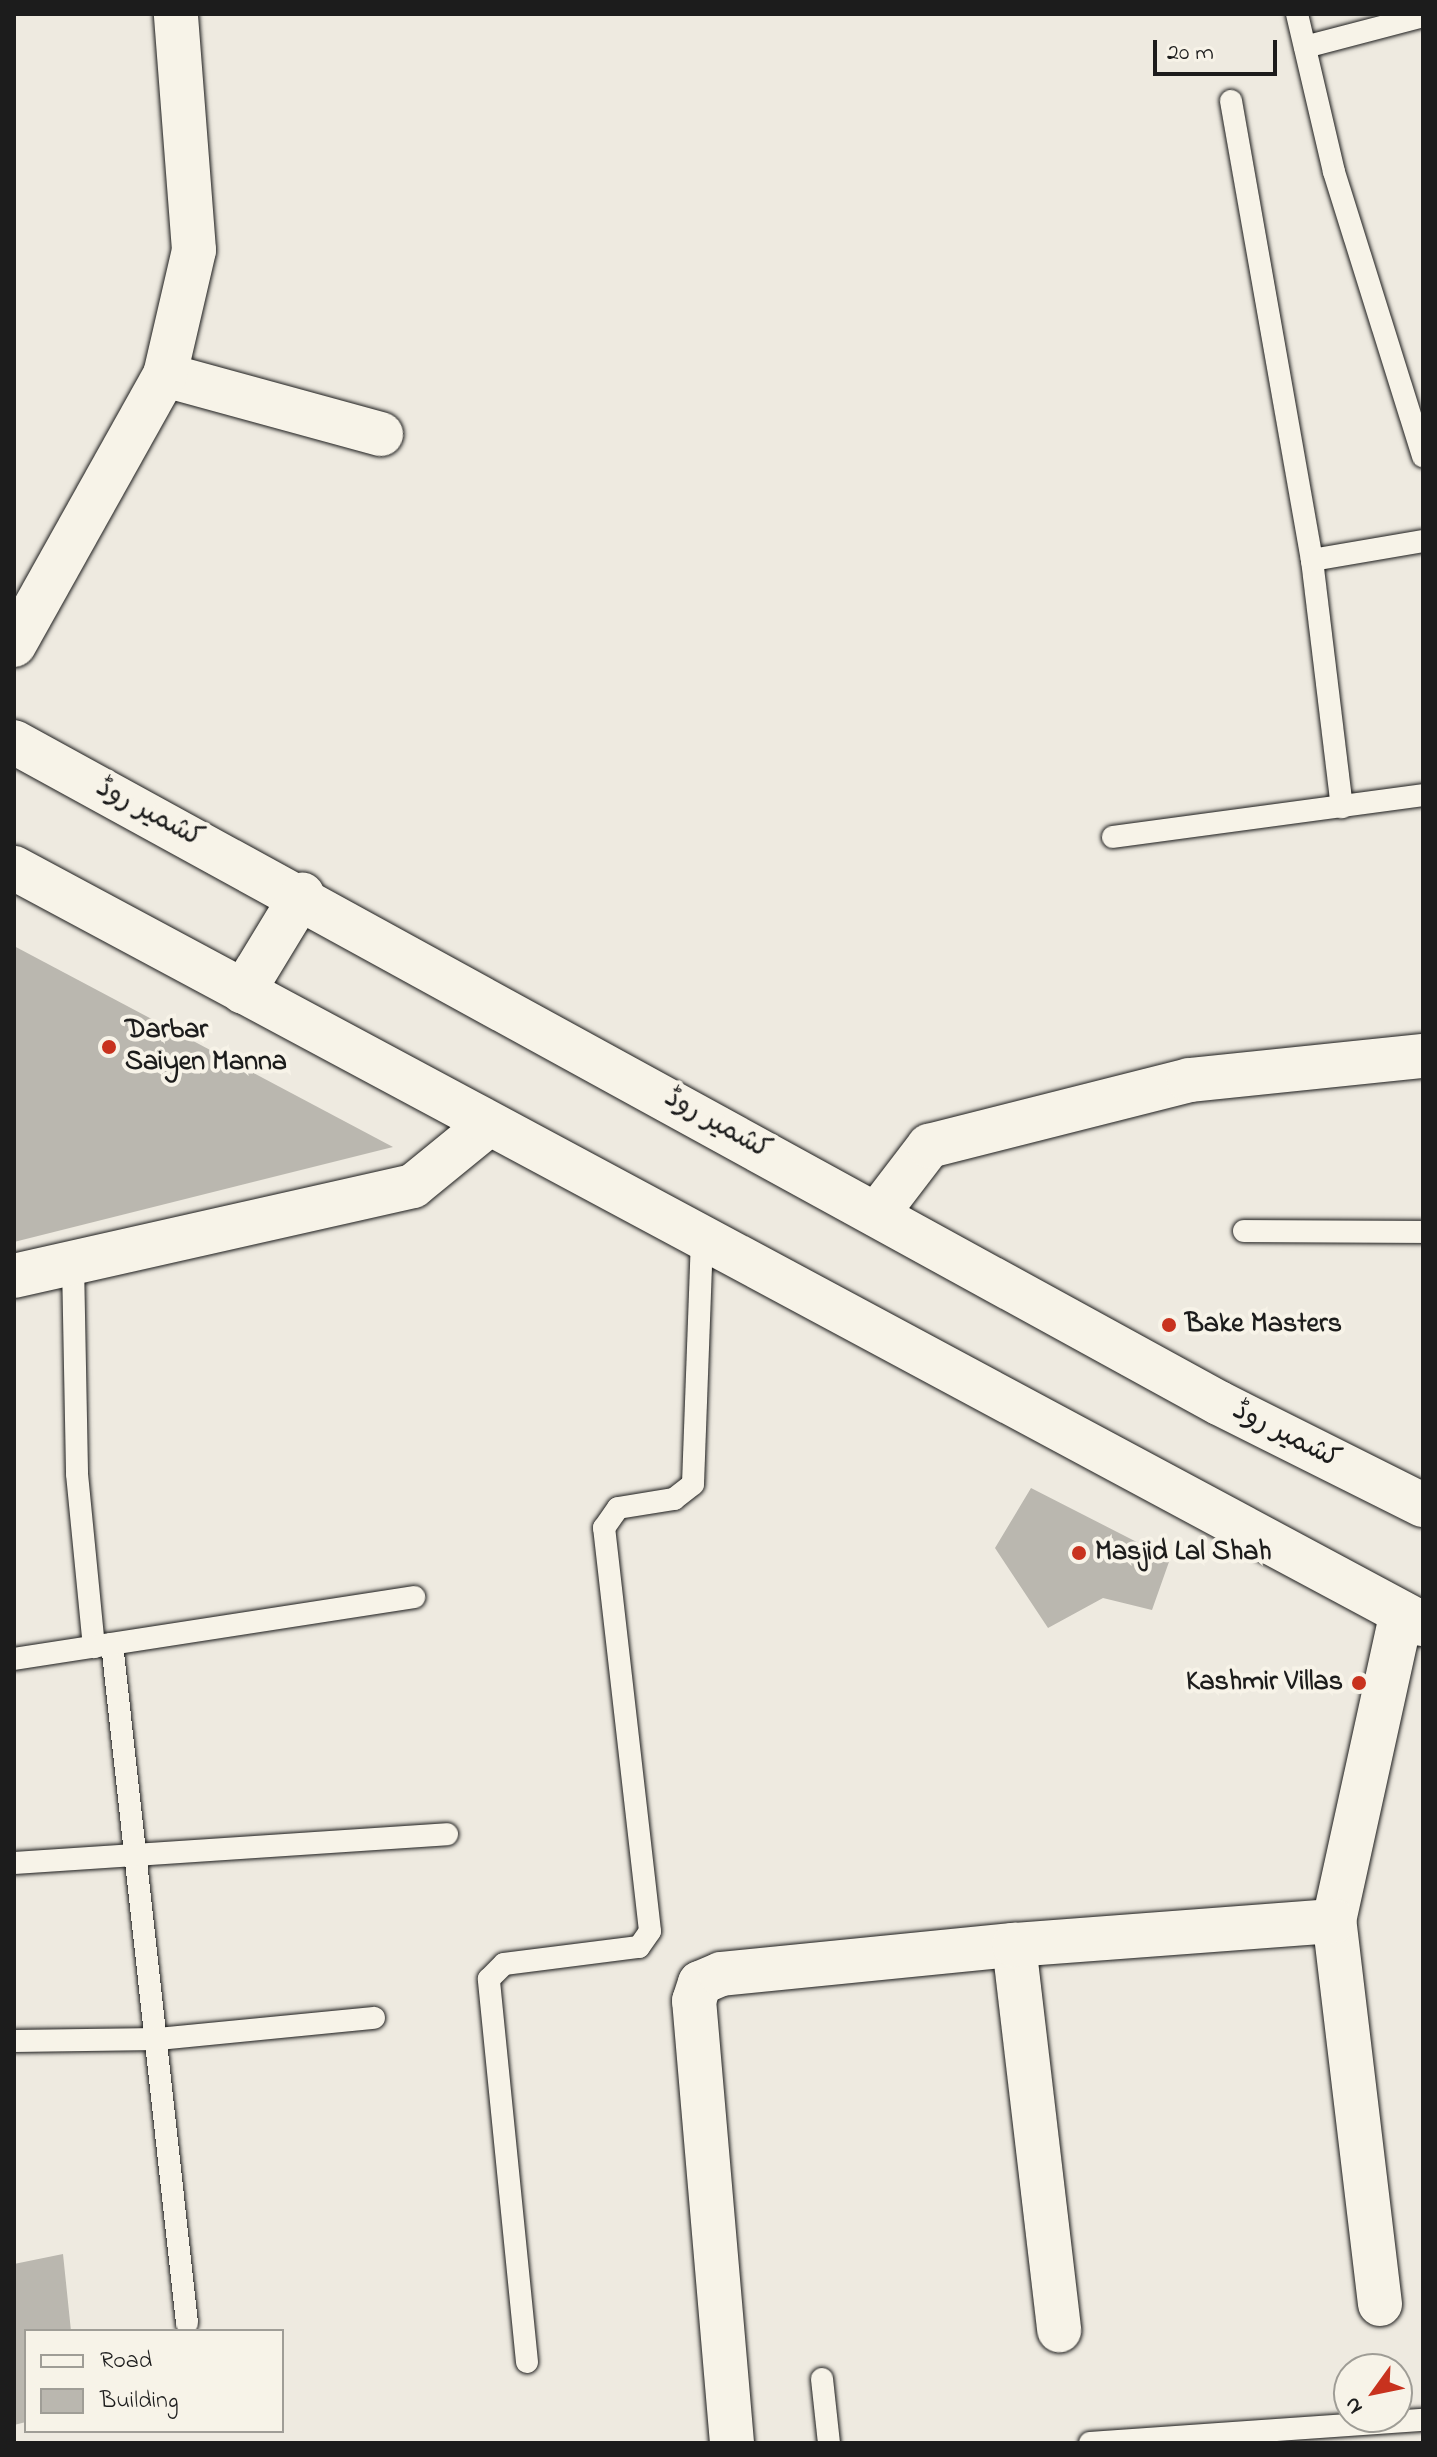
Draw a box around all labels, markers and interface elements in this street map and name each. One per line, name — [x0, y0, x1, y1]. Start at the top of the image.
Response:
scale bar — [1157, 24, 1281, 74]
text: 20 m — [1167, 36, 1214, 71]
street label: کشمیر روڈ — [90, 772, 208, 856]
place label: Darbar Saiyen Manna — [125, 1014, 287, 1080]
marker: Darbar Saiyen Manna — [100, 1038, 118, 1056]
street label: کشمیر روڈ — [658, 1082, 776, 1168]
place label: Bake Masters — [1185, 1308, 1342, 1342]
marker: Bake Masters — [1160, 1316, 1178, 1334]
street label: کشمیر روڈ — [1226, 1395, 1346, 1477]
place label: Masjid Lal Shah — [1095, 1536, 1272, 1570]
marker: Masjid Lal Shah — [1070, 1544, 1088, 1562]
place label: Kashmir Villas — [1186, 1666, 1343, 1700]
marker: Kashmir Villas — [1350, 1674, 1368, 1692]
legend — [24, 2329, 284, 2433]
text: Road — [100, 2344, 152, 2379]
north arrow — [1333, 2353, 1413, 2433]
text: Building — [100, 2384, 179, 2419]
text: N — [1337, 2390, 1372, 2420]

